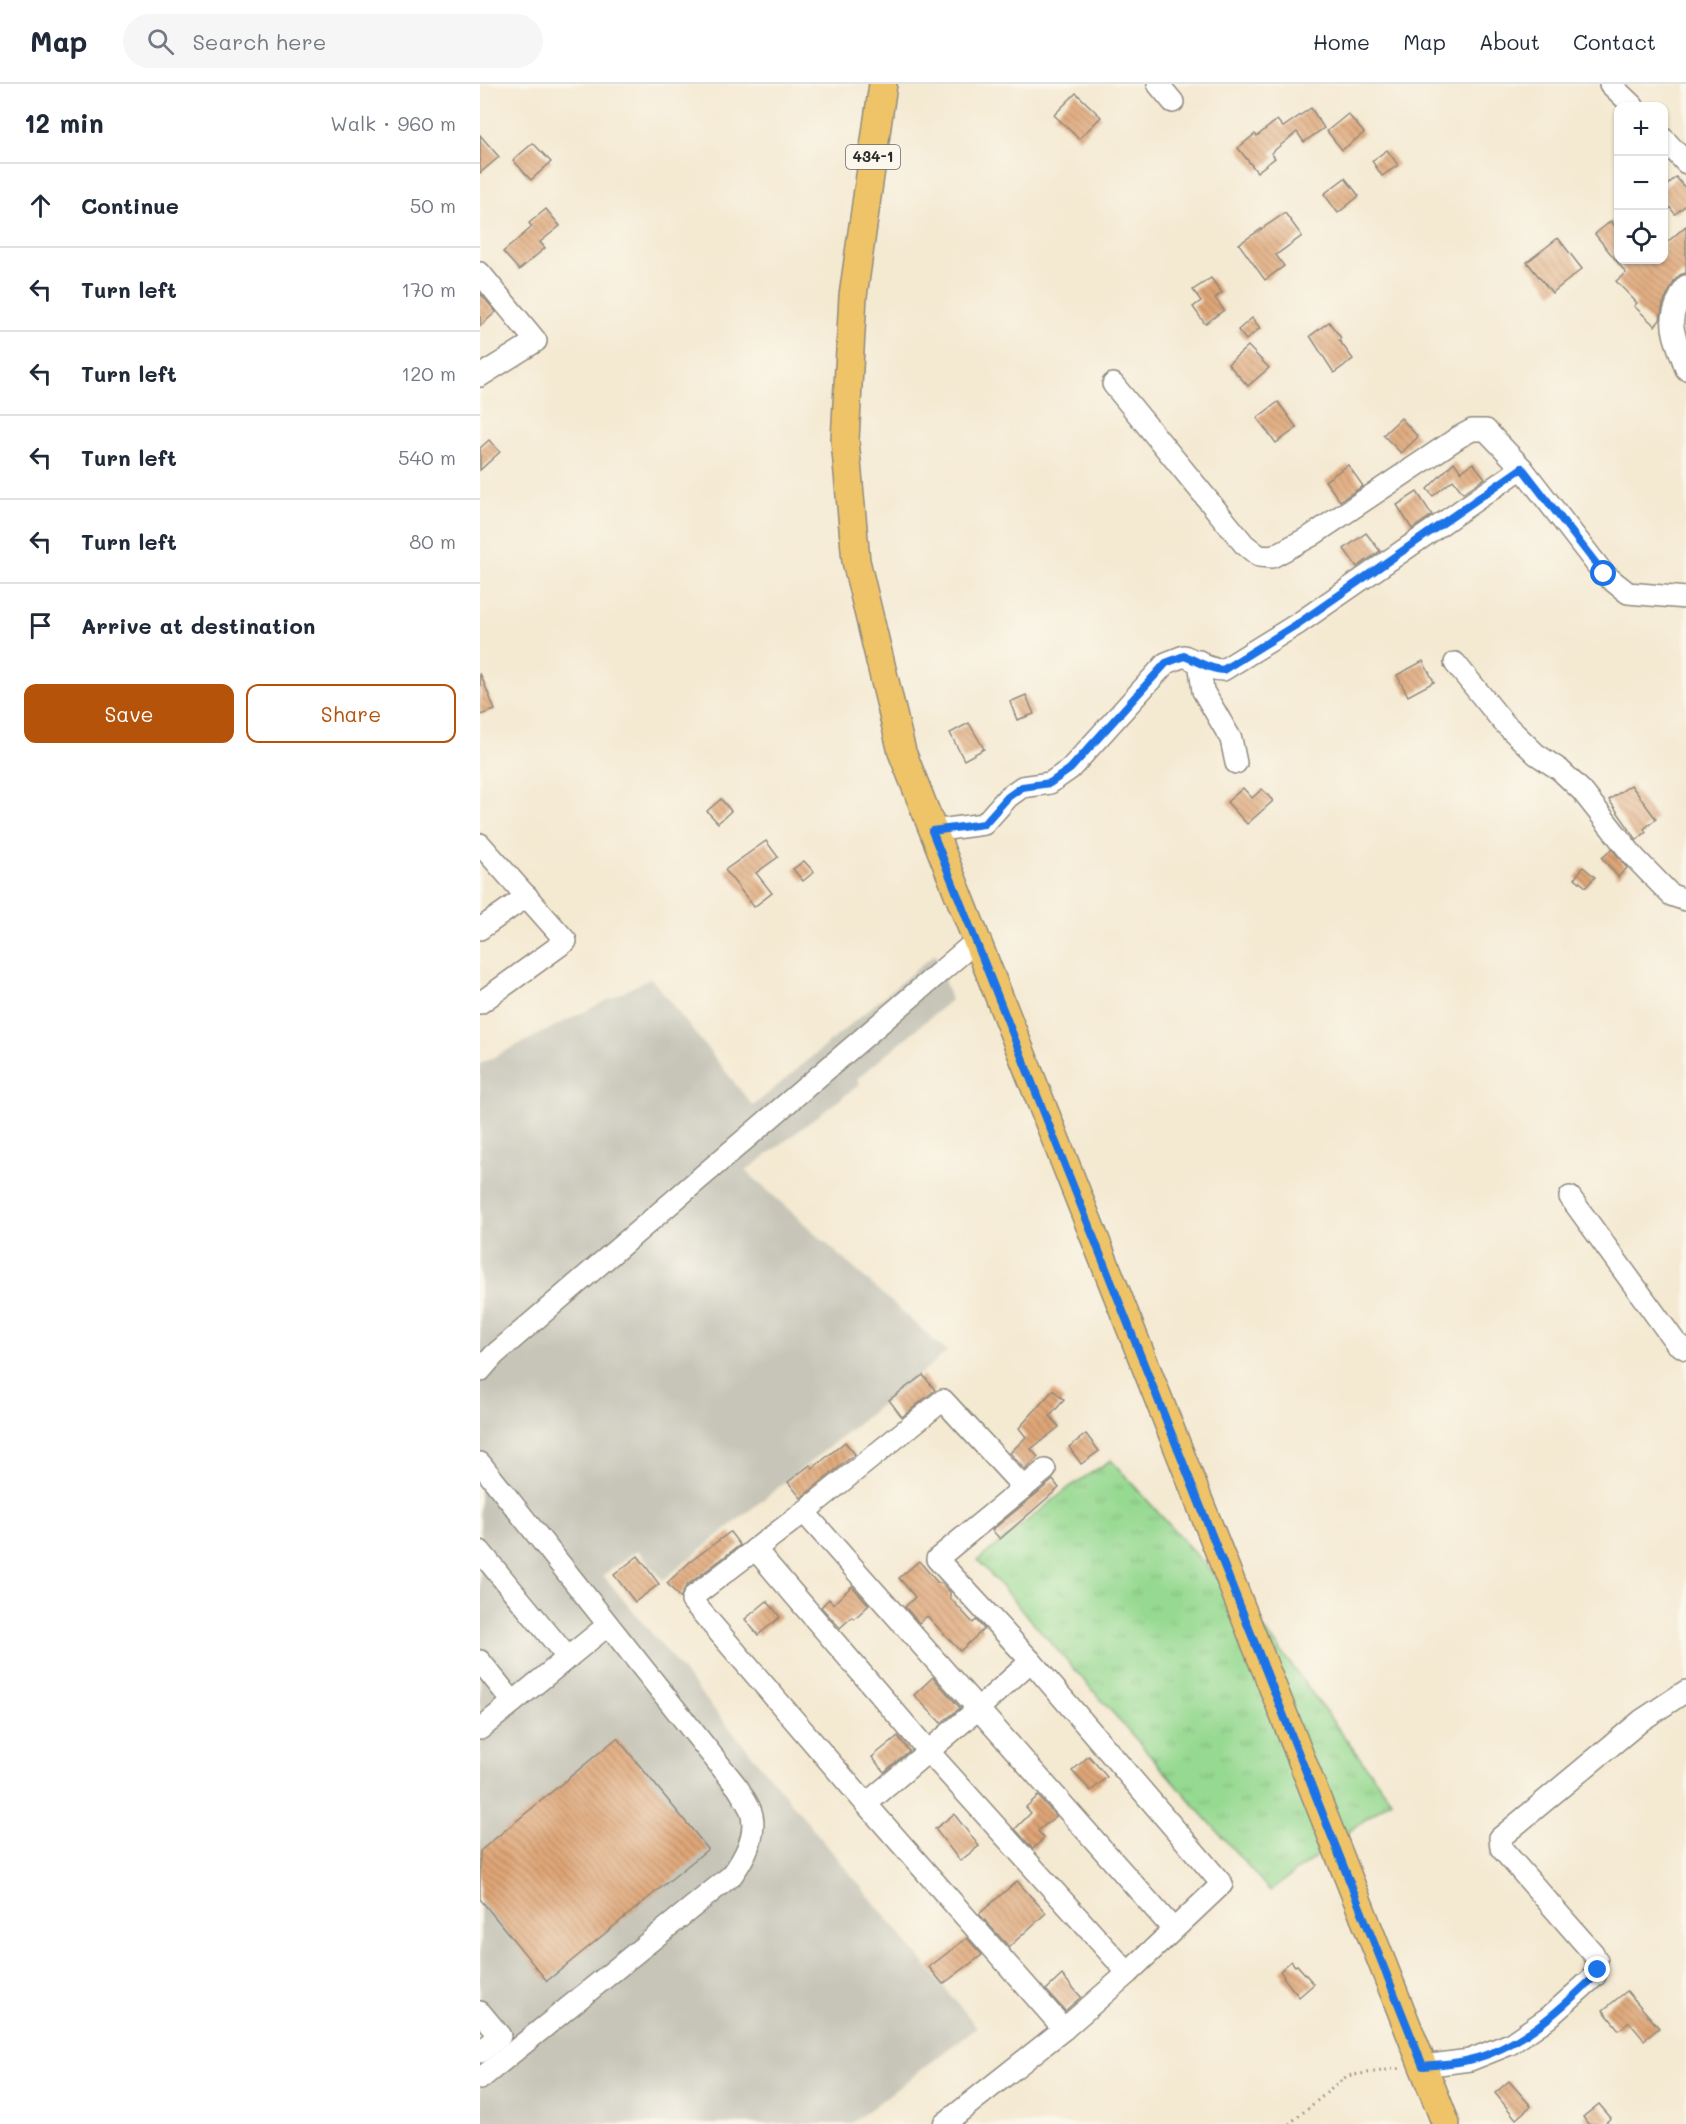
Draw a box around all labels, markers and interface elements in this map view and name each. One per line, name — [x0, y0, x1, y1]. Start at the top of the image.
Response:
search box — [123, 14, 543, 68]
text: Map — [30, 23, 87, 59]
icon: search — [144, 25, 177, 58]
text: Search here — [192, 27, 326, 56]
text: Home — [1313, 28, 1370, 55]
text: Map — [1403, 28, 1446, 55]
text: About — [1479, 28, 1540, 55]
text: Contact — [1573, 28, 1656, 55]
map controls — [1614, 102, 1668, 264]
button: + — [1614, 102, 1668, 156]
text: 12 min — [24, 106, 104, 140]
text: Walk · 960 m — [330, 110, 456, 136]
road number: 434-1 — [846, 145, 900, 169]
button: − — [1614, 156, 1668, 210]
icon: ahead — [24, 189, 57, 222]
text: Continue — [81, 191, 179, 220]
text: 50 m — [410, 192, 456, 218]
button: locate — [1614, 210, 1668, 264]
icon: left — [24, 273, 57, 306]
text: Turn left — [81, 275, 177, 304]
text: 170 m — [401, 276, 456, 302]
icon: left — [24, 357, 57, 390]
text: Turn left — [81, 359, 177, 388]
text: 120 m — [401, 360, 456, 386]
icon: left — [24, 441, 57, 474]
text: Turn left — [81, 443, 177, 472]
text: 540 m — [398, 444, 456, 470]
icon: left — [24, 525, 57, 558]
text: Turn left — [81, 527, 177, 556]
text: 80 m — [409, 528, 456, 554]
route start — [1590, 560, 1616, 586]
icon: arrive — [24, 609, 57, 642]
text: Arrive at destination — [81, 611, 316, 640]
button: Save — [24, 684, 234, 743]
button: Share — [246, 684, 456, 743]
route end — [1584, 1956, 1610, 1982]

